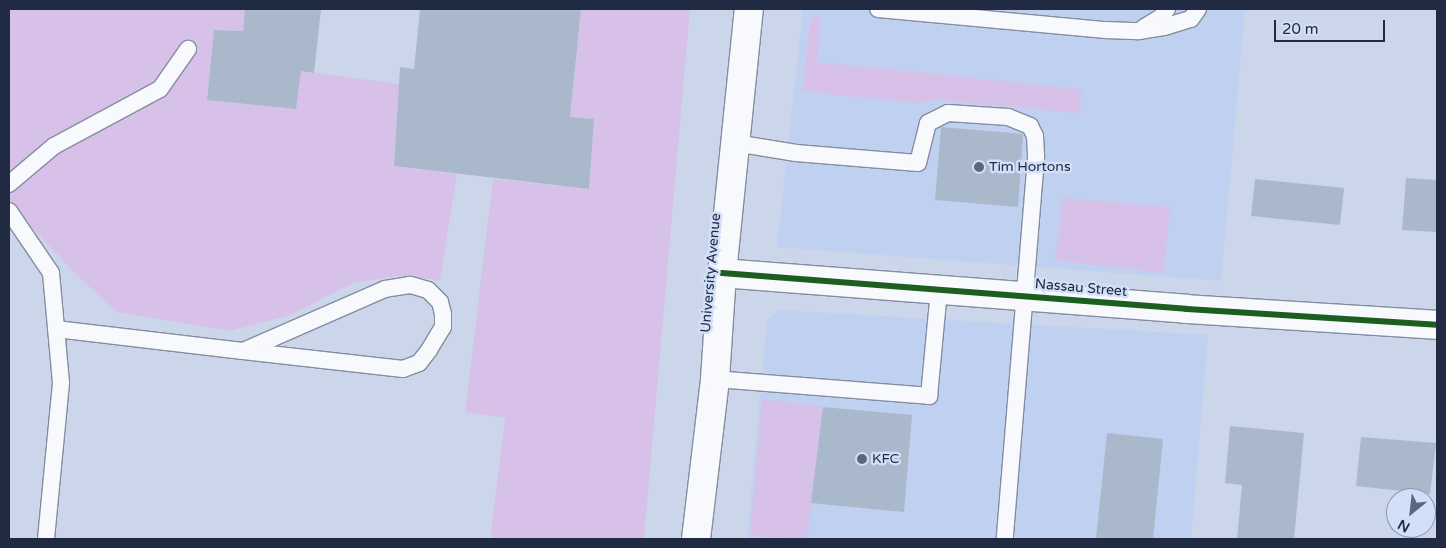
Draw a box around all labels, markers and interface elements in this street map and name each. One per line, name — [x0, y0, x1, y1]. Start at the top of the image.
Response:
scale bar — [1276, 10, 1387, 42]
text: 20 m — [1282, 20, 1319, 38]
place label: Tim Hortons — [989, 159, 1071, 175]
marker: Tim Hortons — [973, 161, 985, 173]
street label: University Avenue — [697, 213, 725, 333]
street label: Nassau Street — [1034, 276, 1128, 300]
place label: KFC — [872, 451, 899, 467]
marker: KFC — [856, 453, 868, 465]
north arrow — [1386, 488, 1436, 538]
text: N — [1395, 516, 1413, 536]

